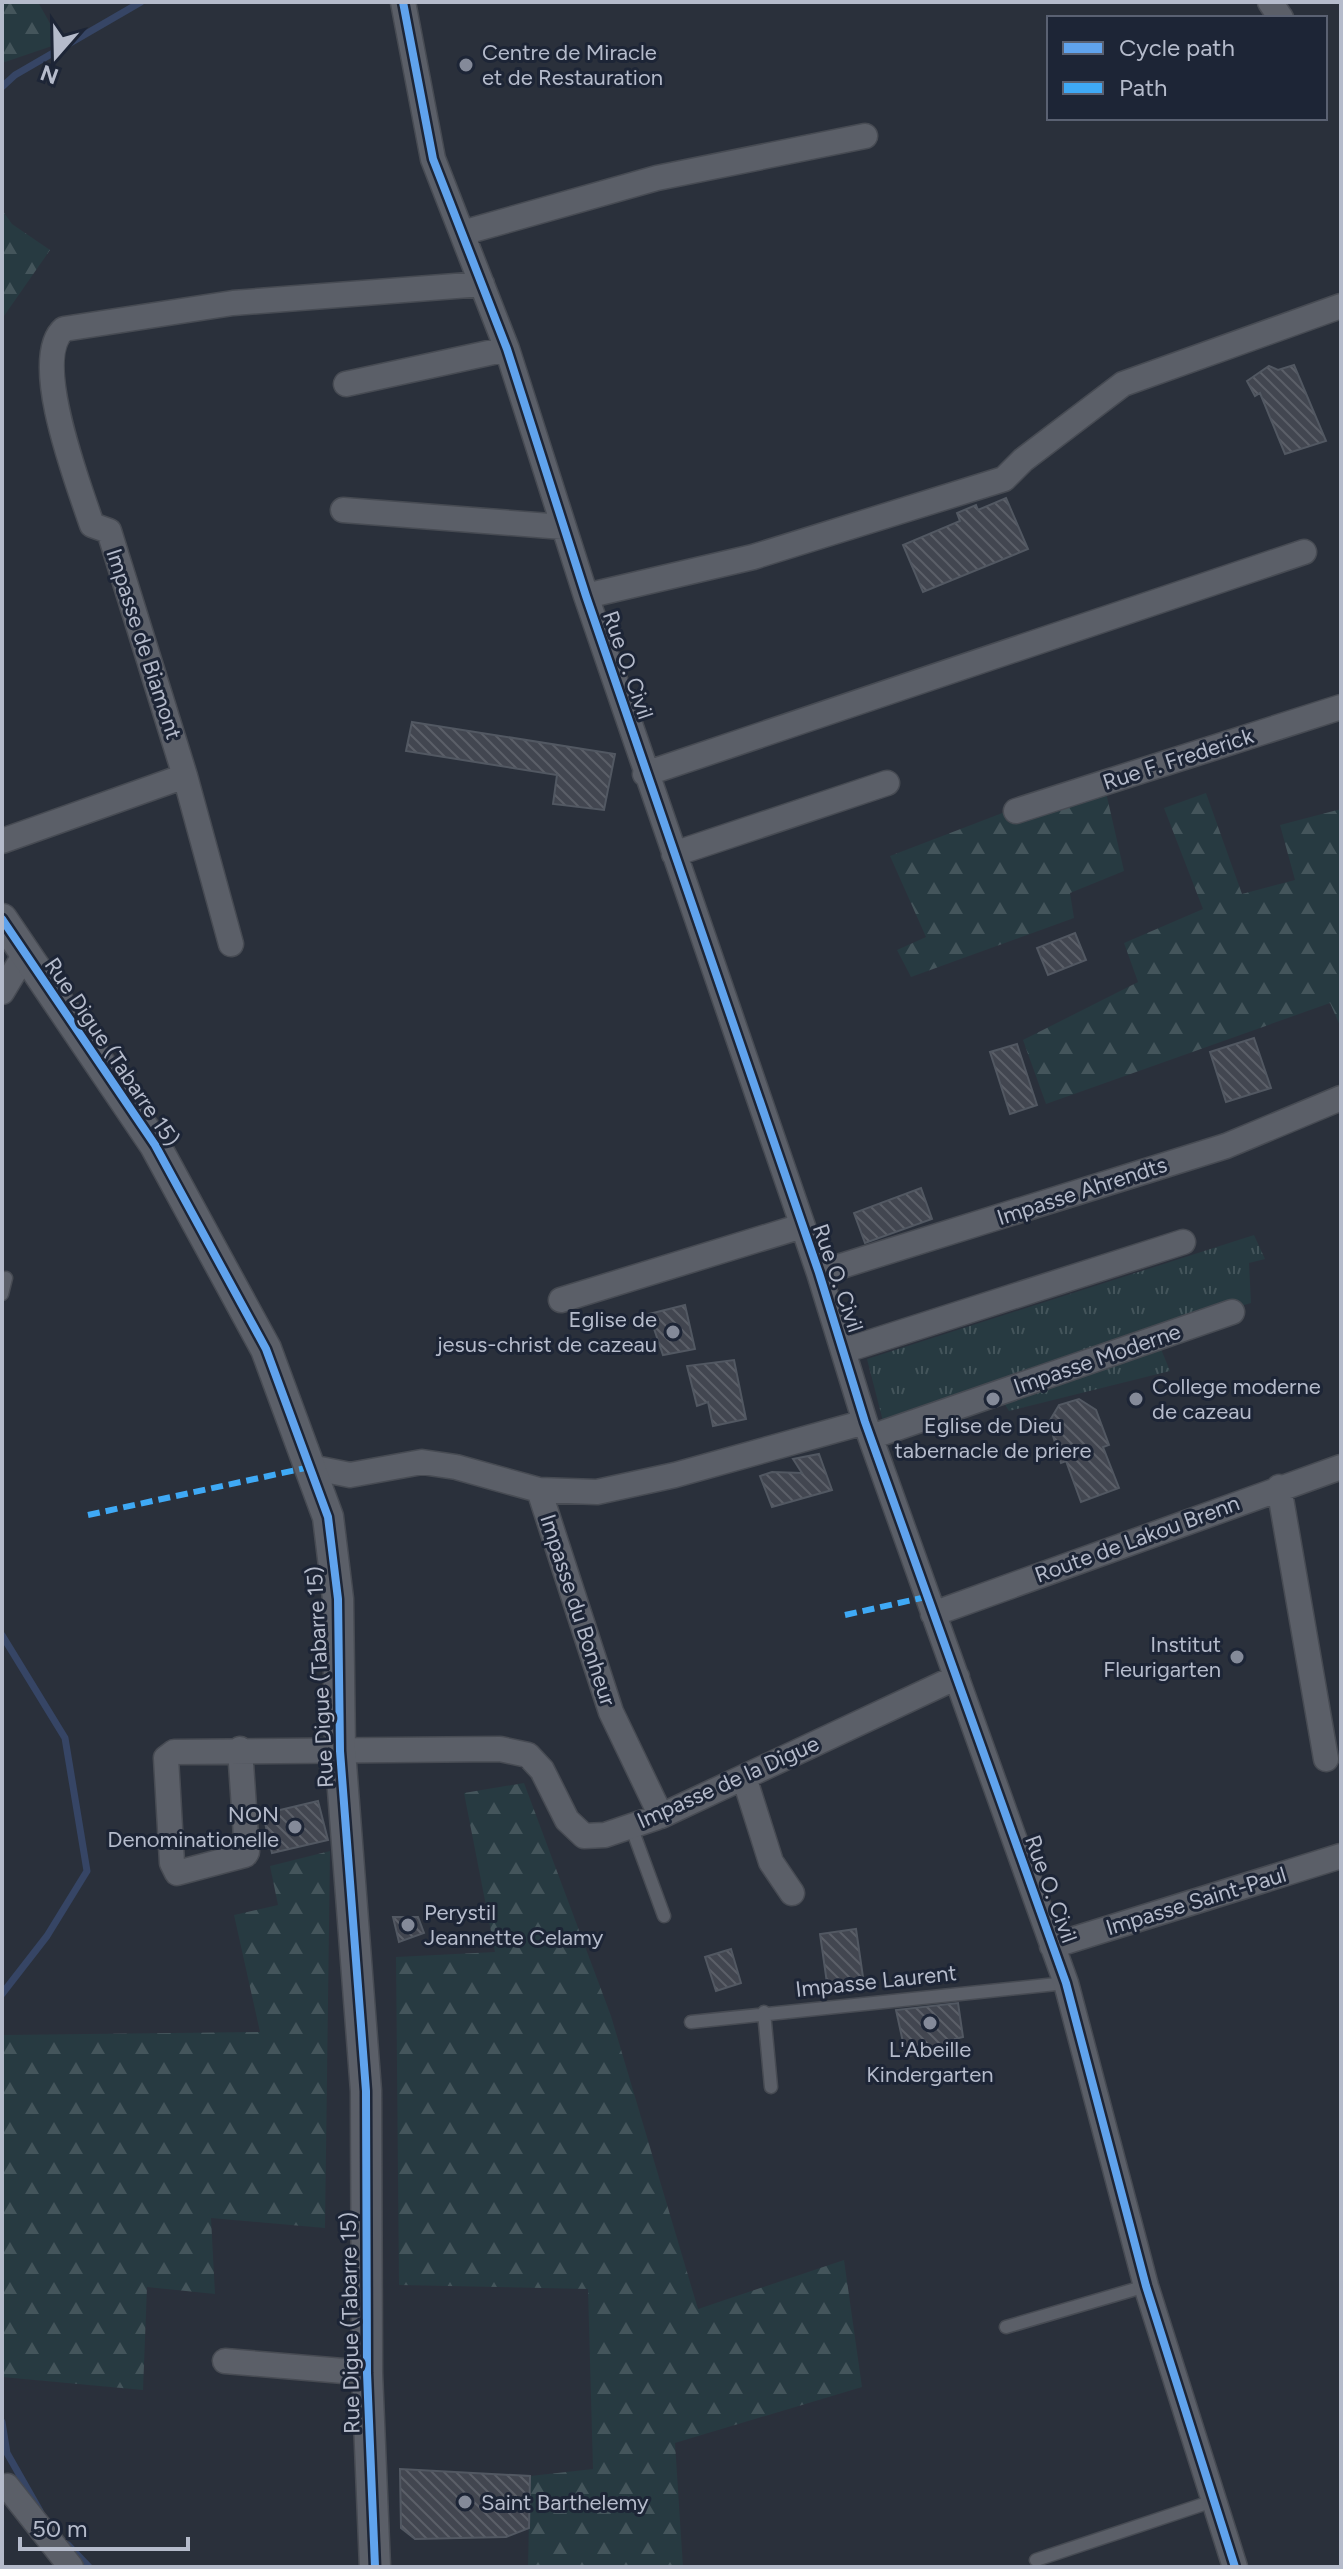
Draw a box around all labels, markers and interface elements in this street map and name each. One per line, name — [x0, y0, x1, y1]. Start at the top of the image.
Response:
north arrow — [16, 16, 96, 96]
legend — [1047, 16, 1327, 120]
text: Cycle path — [1119, 33, 1235, 62]
place label: Centre de Miracle et de Restauration — [482, 39, 663, 91]
marker: Centre de Miracle et de Restauration — [457, 56, 475, 74]
text: N — [37, 59, 62, 90]
text: Path — [1119, 73, 1167, 102]
street label: Impasse de Biamont — [100, 545, 188, 743]
street label: Rue O. Civil — [597, 607, 659, 723]
street label: Rue F. Frederick — [1099, 722, 1257, 796]
street label: Rue Digue (Tabarre 15) — [39, 952, 185, 1152]
street label: Impasse Ahrendts — [994, 1151, 1170, 1231]
street label: Rue O. Civil — [807, 1220, 869, 1336]
place label: Eglise de jesus-christ de cazeau — [435, 1306, 657, 1358]
street label: Impasse Moderne — [1010, 1318, 1184, 1400]
marker: Eglise de jesus-christ de cazeau — [664, 1323, 682, 1341]
place label: College moderne de cazeau — [1152, 1373, 1321, 1425]
marker: Eglise de Dieu tabernacle de priere — [984, 1390, 1002, 1408]
marker: College moderne de cazeau — [1127, 1390, 1145, 1408]
place label: Eglise de Dieu tabernacle de priere — [895, 1412, 1091, 1464]
street label: Route de Lakou Brenn — [1031, 1489, 1243, 1589]
street label: Impasse du Bonheur — [534, 1511, 622, 1710]
street label: Rue Digue (Tabarre 15) — [301, 1565, 339, 1789]
place label: Institut Fleurigarten — [1103, 1631, 1221, 1683]
marker: Institut Fleurigarten — [1228, 1648, 1246, 1666]
street label: Impasse de la Digue — [633, 1730, 823, 1834]
place label: NON Denominationelle — [107, 1801, 279, 1853]
marker: NON Denominationelle — [286, 1818, 304, 1836]
street label: Rue O. Civil — [1019, 1831, 1083, 1947]
street label: Impasse Saint-Paul — [1102, 1861, 1290, 1941]
place label: Perystil Jeannette Celamy — [424, 1899, 604, 1951]
marker: Perystil Jeannette Celamy — [399, 1916, 417, 1934]
street label: Impasse Laurent — [794, 1959, 958, 2003]
marker: L'Abeille Kindergarten — [921, 2014, 939, 2032]
place label: L'Abeille Kindergarten — [866, 2036, 994, 2088]
street label: Rue Digue (Tabarre 15) — [335, 2212, 365, 2434]
place label: Saint Barthelemy — [481, 2489, 649, 2516]
marker: Saint Barthelemy — [456, 2493, 474, 2511]
scale bar — [20, 2501, 188, 2551]
text: 50 m — [32, 2514, 88, 2543]

